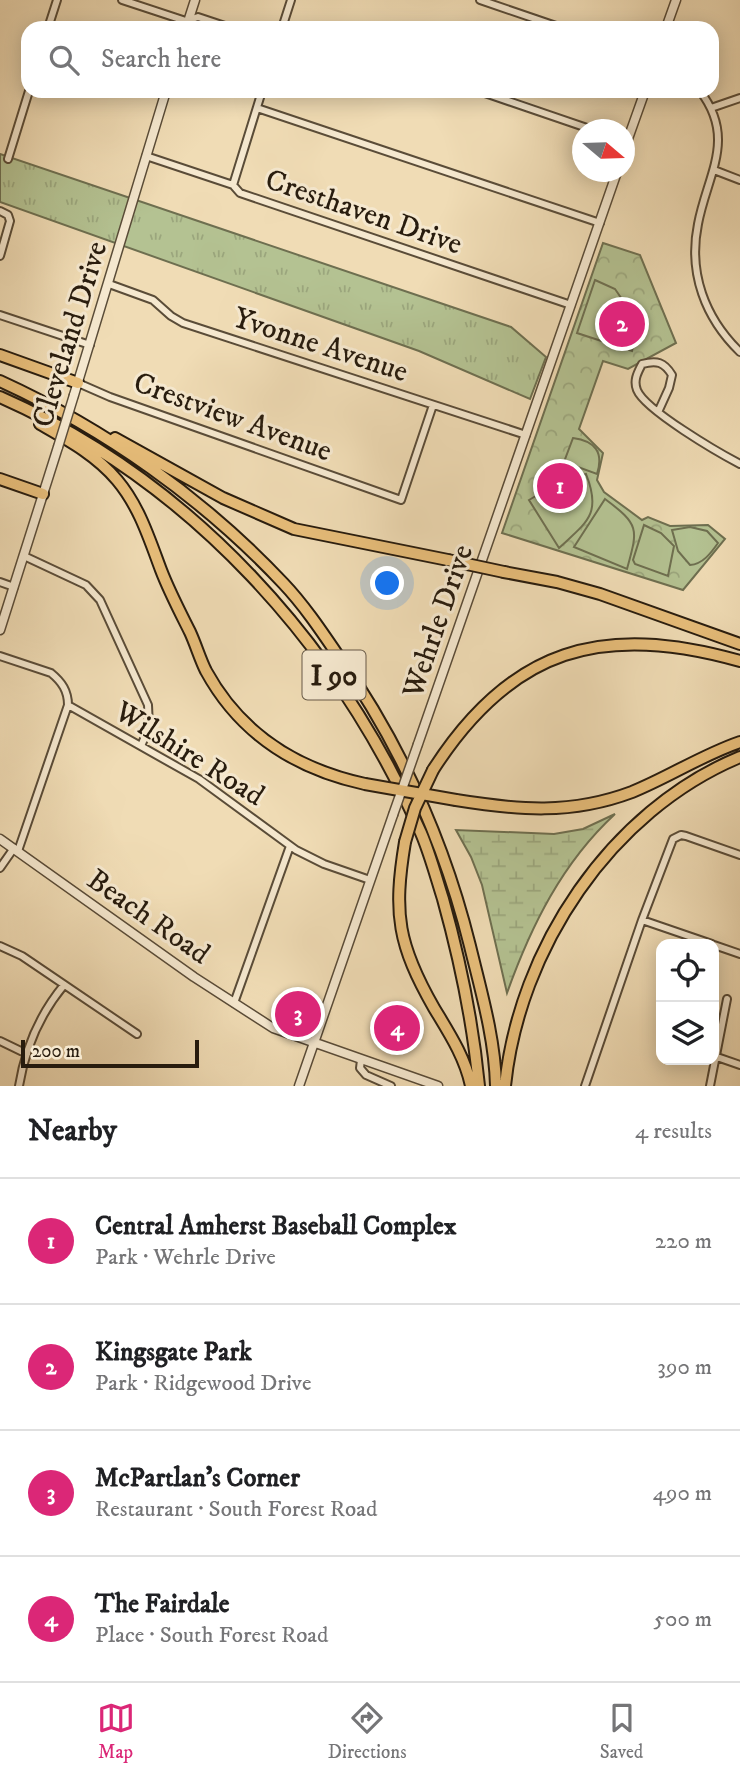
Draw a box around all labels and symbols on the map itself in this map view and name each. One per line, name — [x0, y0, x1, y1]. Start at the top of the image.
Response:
north arrow — [572, 119, 635, 182]
street label: Cresthaven Drive — [260, 161, 467, 263]
street label: Cleveland Drive — [25, 237, 116, 432]
pin: 2 — [599, 298, 645, 350]
street label: Yvonne Avenue — [229, 300, 412, 391]
street label: Crestview Avenue — [128, 364, 337, 470]
pin: 1 — [537, 460, 583, 512]
street label: Wehrle Drive — [395, 540, 482, 704]
your location — [370, 566, 404, 600]
road number: I 90 — [302, 650, 366, 700]
street label: Wilshire Road — [107, 693, 271, 815]
street label: Beach Road — [80, 862, 217, 973]
pin: 3 — [275, 988, 321, 1040]
pin: 4 — [374, 1002, 420, 1054]
scale bar — [21, 1037, 200, 1069]

